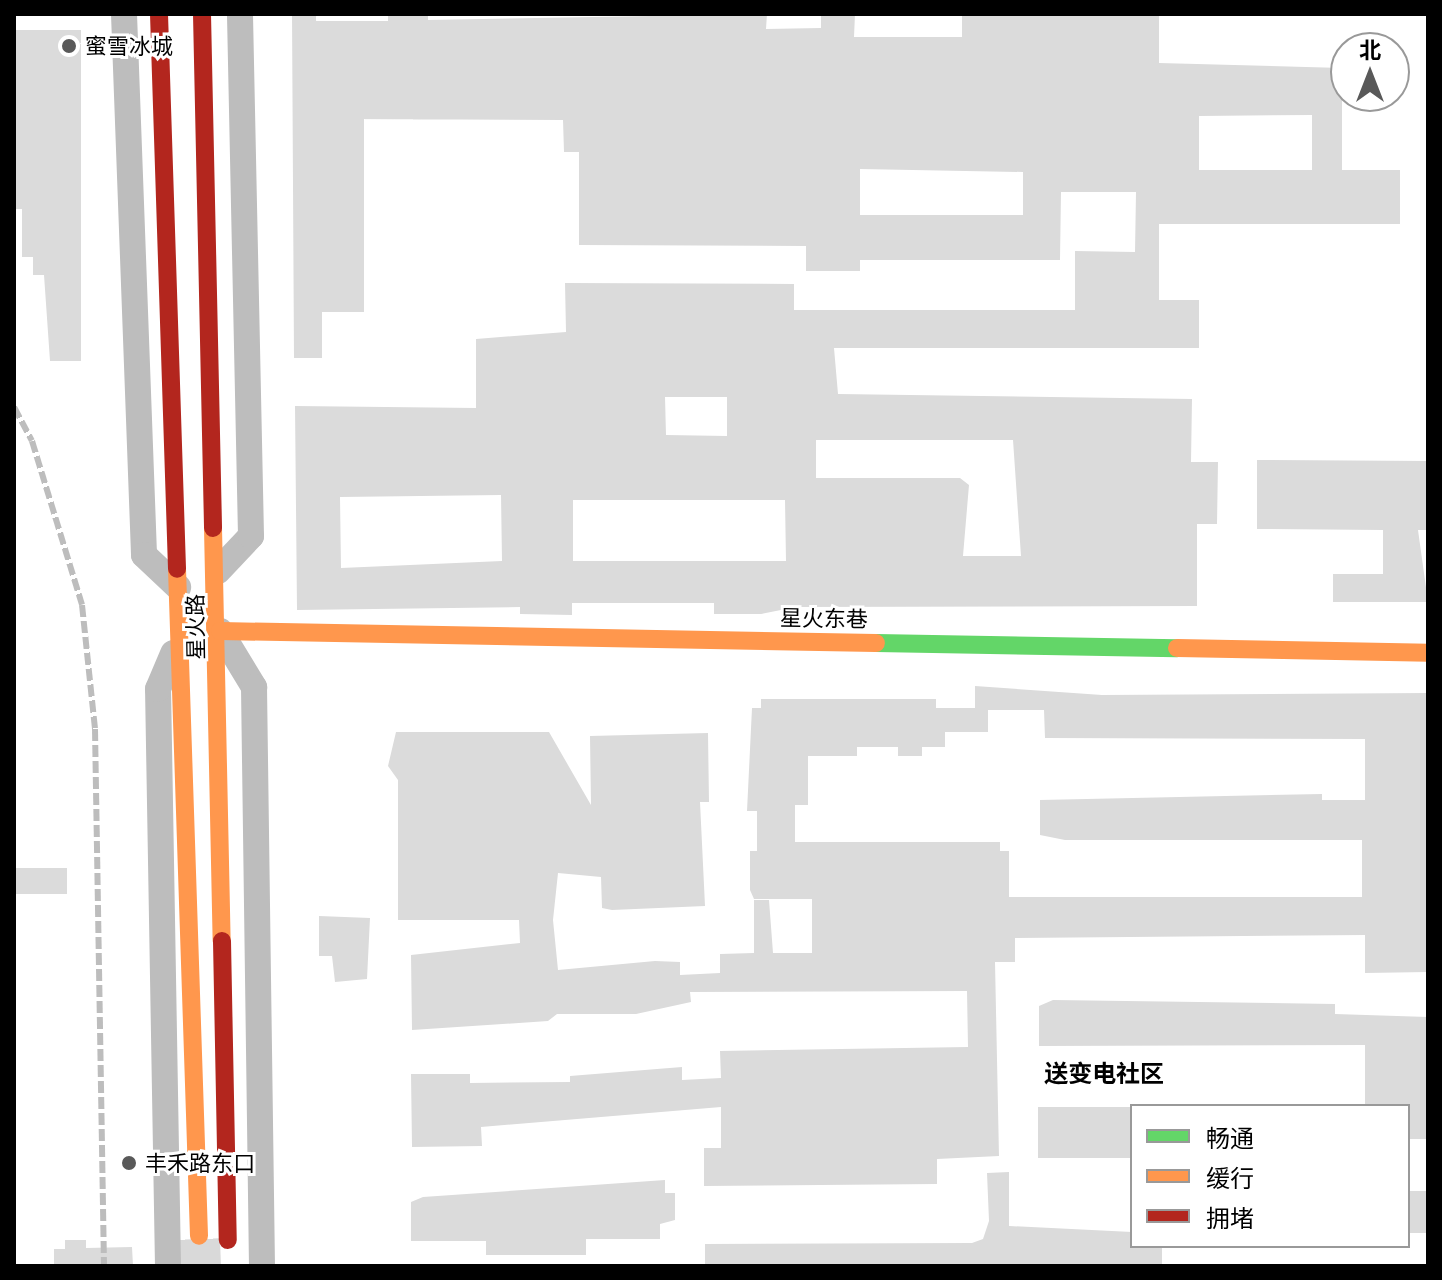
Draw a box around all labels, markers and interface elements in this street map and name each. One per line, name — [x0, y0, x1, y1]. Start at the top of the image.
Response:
north arrow — [1330, 32, 1410, 112]
place label: 蜜雪冰城 — [85, 33, 173, 59]
text: 北 — [1359, 36, 1381, 63]
marker: 蜜雪冰城 — [60, 37, 78, 55]
street label: 星火路 — [181, 594, 209, 660]
street label: 星火东巷 — [780, 604, 868, 632]
district label: 送变电社区 — [1044, 1059, 1164, 1087]
legend — [1130, 1104, 1410, 1248]
text: 畅通 — [1206, 1123, 1254, 1152]
place label: 丰禾路东口 — [145, 1150, 255, 1176]
marker: 丰禾路东口 — [120, 1154, 138, 1172]
text: 缓行 — [1206, 1163, 1254, 1192]
text: 拥堵 — [1206, 1203, 1254, 1232]

